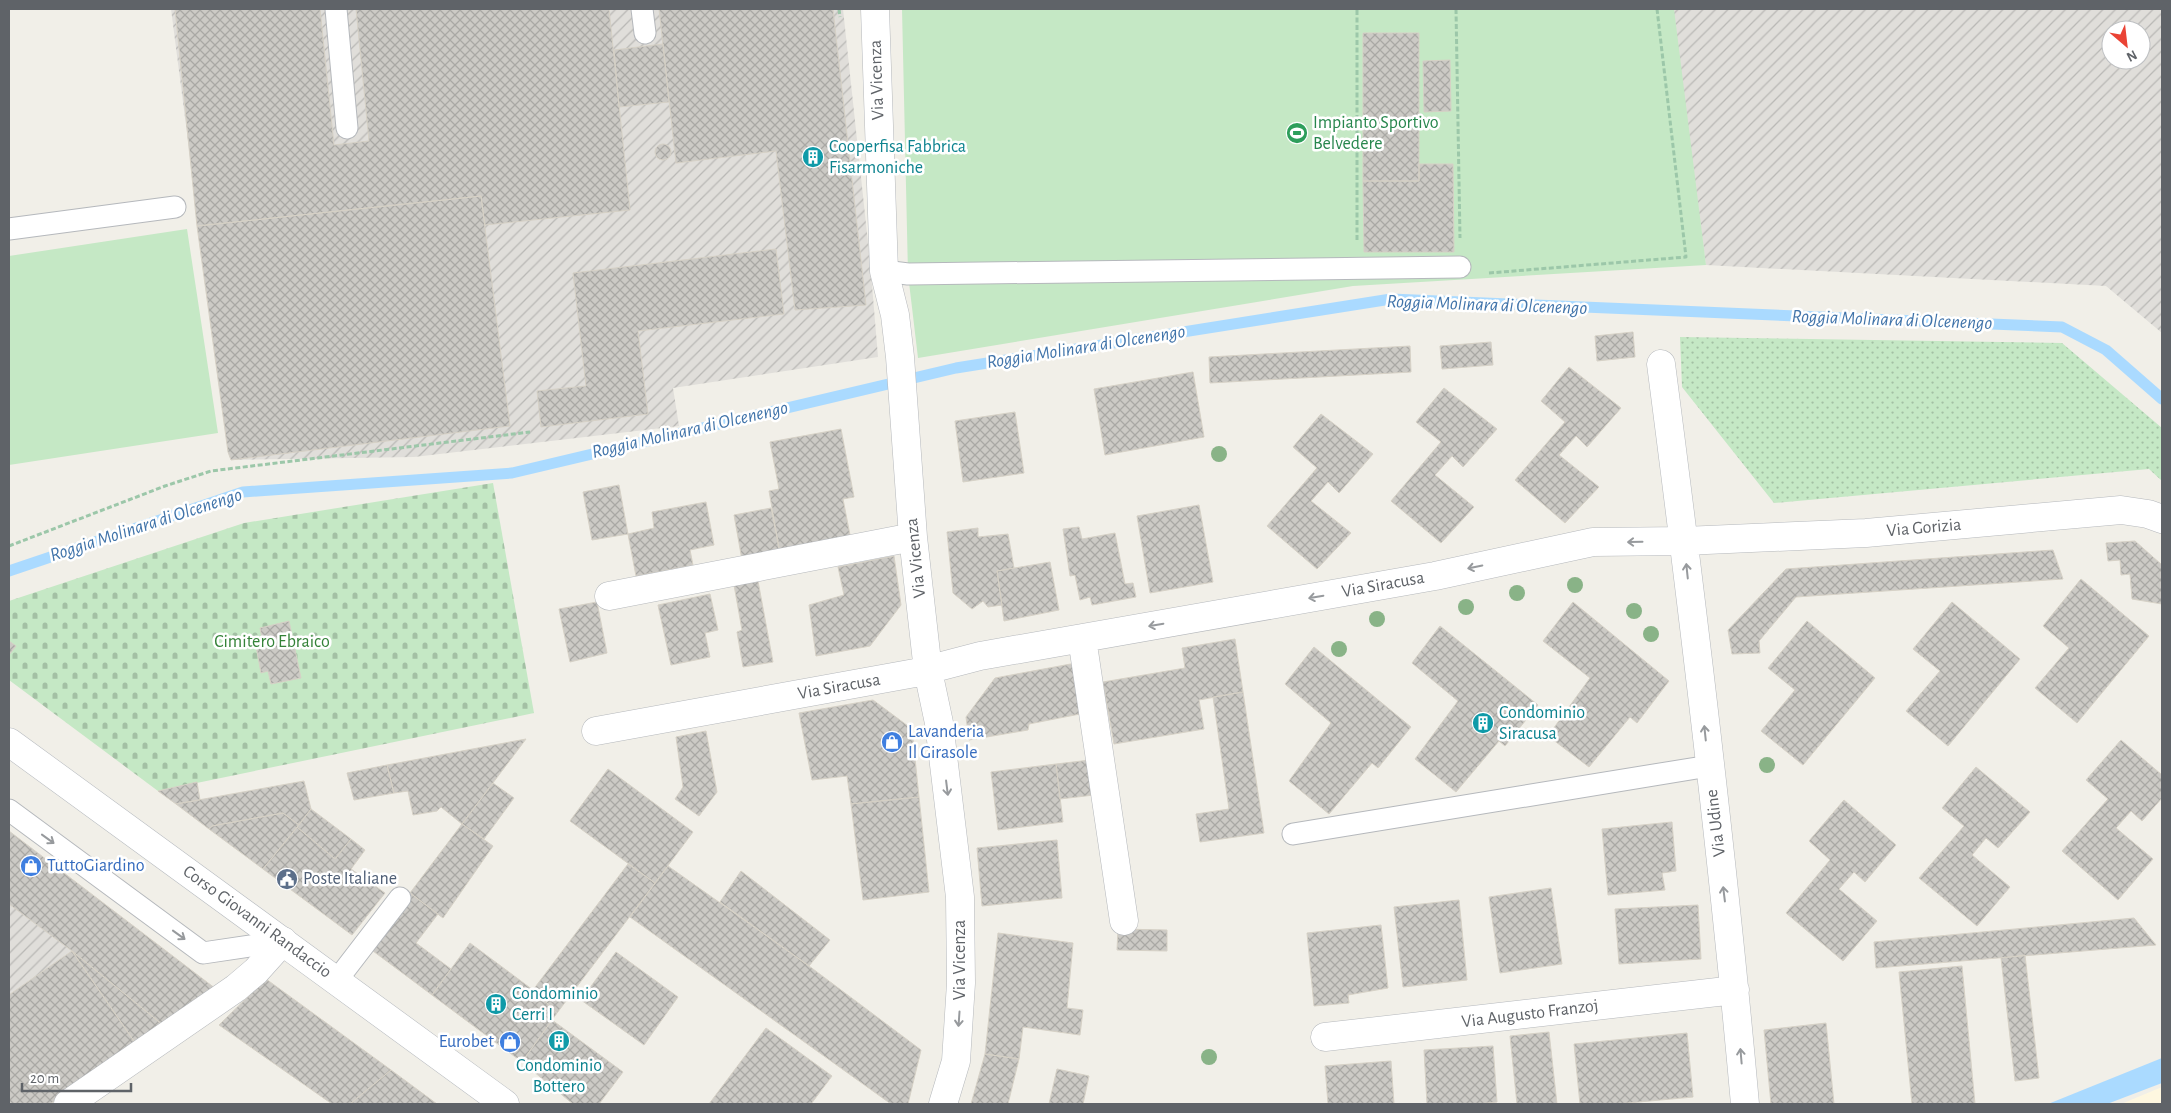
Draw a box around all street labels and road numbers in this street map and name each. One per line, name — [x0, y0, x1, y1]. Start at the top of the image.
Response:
street label: Via Vicenza — [867, 39, 887, 121]
street label: Via Gorizia — [1886, 516, 1962, 540]
street label: Via Vicenza — [903, 517, 929, 599]
street label: Via Siracusa — [1340, 569, 1426, 601]
street label: Via Siracusa — [796, 671, 882, 703]
street label: Via Udine — [1703, 788, 1729, 858]
street label: Corso Giovanni Randaccio — [179, 862, 335, 982]
street label: Via Vicenza — [951, 920, 969, 1000]
street label: Via Augusto Franzoj — [1460, 997, 1600, 1031]

